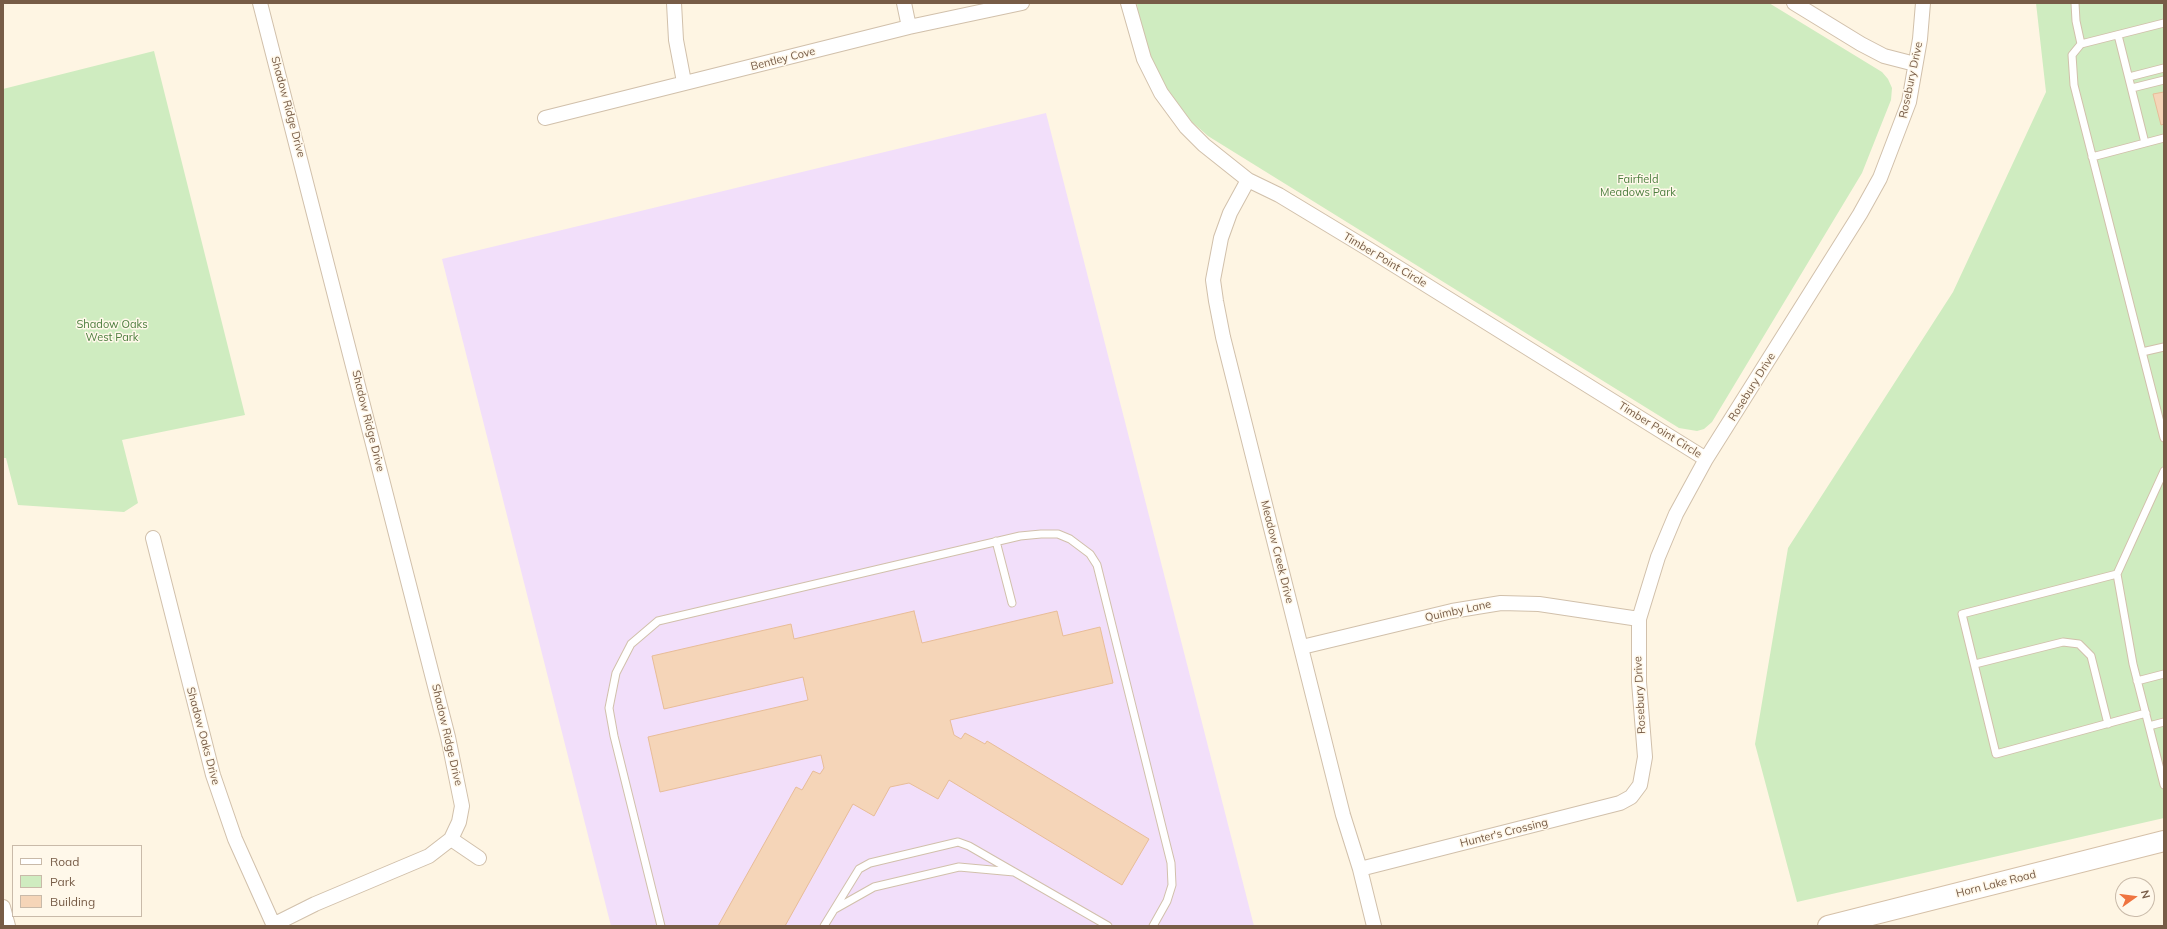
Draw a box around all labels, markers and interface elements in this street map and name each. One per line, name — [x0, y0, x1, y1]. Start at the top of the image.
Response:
street label: Rosebury Drive — [1896, 41, 1926, 119]
street label: Bentley Cove — [749, 45, 817, 73]
street label: Shadow Ridge Drive — [268, 55, 308, 159]
park label: Fairfield Meadows Park — [1600, 173, 1676, 199]
street label: Timber Point Circle — [1341, 230, 1429, 290]
park label: Shadow Oaks West Park — [76, 318, 148, 344]
street label: Rosebury Drive — [1726, 351, 1778, 423]
street label: Shadow Ridge Drive — [349, 369, 387, 473]
street label: Timber Point Circle — [1616, 399, 1704, 461]
street label: Meadow Creek Drive — [1258, 499, 1296, 605]
street label: Quimby Lane — [1424, 598, 1492, 624]
street label: Rosebury Drive — [1631, 656, 1649, 734]
street label: Shadow Ridge Drive — [429, 683, 465, 787]
street label: Shadow Oaks Drive — [184, 686, 222, 786]
street label: Hunter's Crossing — [1459, 816, 1549, 850]
legend — [12, 845, 142, 917]
text: Road — [50, 854, 79, 869]
street label: Horn Lake Road — [1955, 868, 2037, 900]
text: Park — [50, 874, 75, 889]
north arrow — [2115, 877, 2155, 917]
text: N — [2138, 889, 2153, 900]
text: Building — [50, 894, 95, 909]

